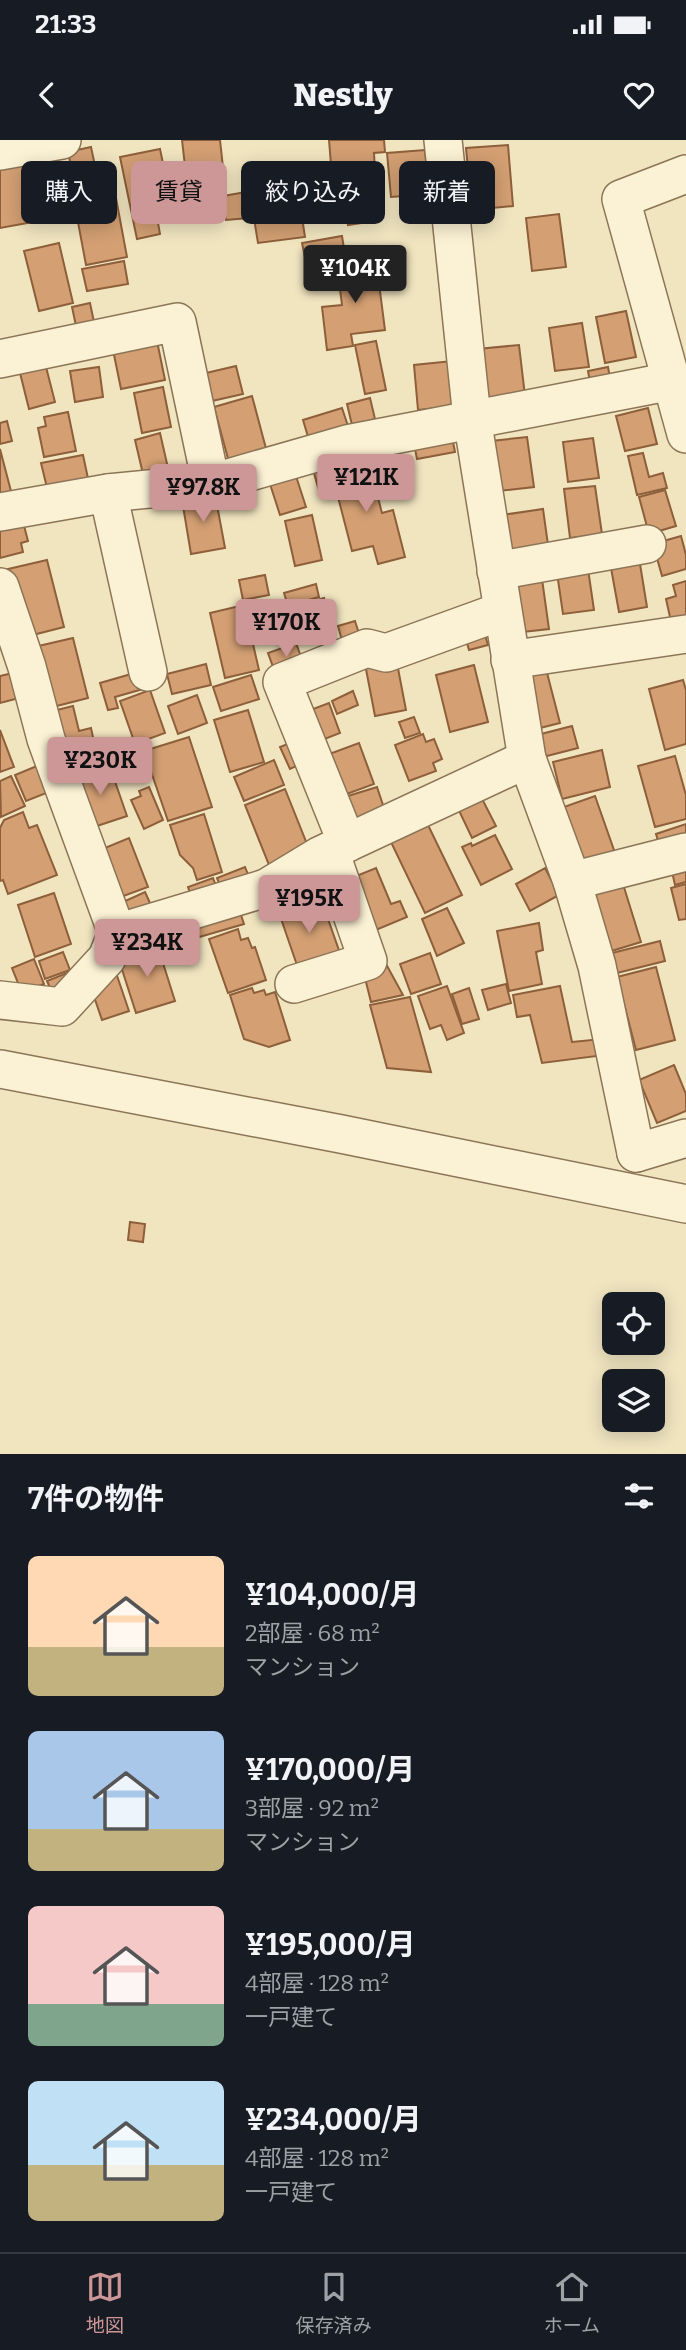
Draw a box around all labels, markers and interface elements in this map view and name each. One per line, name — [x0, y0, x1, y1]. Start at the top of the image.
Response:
text: 21:33 — [35, 9, 96, 40]
icon: back — [28, 76, 66, 114]
text: Nestly — [293, 76, 393, 114]
icon: heart — [620, 76, 658, 114]
chip: 購入 — [21, 161, 117, 224]
chip: 賃貸 — [131, 161, 227, 224]
chip: 絞り込み — [241, 161, 385, 224]
chip: 新着 — [399, 161, 495, 224]
pin: ¥104K — [306, 246, 404, 305]
text: ¥104K — [319, 254, 391, 282]
pin: ¥121K — [317, 454, 415, 514]
text: ¥121K — [333, 463, 399, 491]
pin: ¥97.8K — [146, 464, 260, 524]
text: ¥97.8K — [166, 473, 240, 501]
pin: ¥170K — [237, 600, 335, 659]
text: ¥170K — [252, 608, 320, 636]
pin: ¥230K — [51, 738, 149, 797]
text: ¥230K — [63, 746, 137, 774]
pin: ¥195K — [260, 876, 358, 935]
text: ¥195K — [275, 884, 343, 912]
pin: ¥234K — [98, 920, 196, 979]
text: ¥234K — [111, 928, 183, 956]
map controls — [602, 1292, 665, 1432]
button: locate — [602, 1292, 665, 1355]
button: layers — [602, 1369, 665, 1432]
icon: filters — [620, 1477, 658, 1515]
text: 7件の物件 — [28, 1481, 164, 1517]
text: ¥104,000/月 — [245, 1577, 419, 1613]
icon: home — [84, 1584, 168, 1668]
text: 2部屋 · 68 m² — [245, 1619, 380, 1647]
text: マンション — [245, 1653, 360, 1681]
text: ¥170,000/月 — [245, 1752, 415, 1788]
icon: home — [84, 1759, 168, 1843]
text: 3部屋 · 92 m² — [245, 1794, 379, 1822]
text: マンション — [245, 1828, 360, 1856]
text: ¥195,000/月 — [245, 1927, 416, 1963]
icon: home — [84, 1934, 168, 2018]
text: 4部屋 · 128 m² — [245, 1969, 389, 1997]
text: 一戸建て — [245, 2003, 337, 2031]
text: ¥234,000/月 — [245, 2102, 422, 2138]
icon: home — [84, 2109, 168, 2193]
text: 4部屋 · 128 m² — [245, 2144, 389, 2172]
text: 一戸建て — [245, 2178, 337, 2206]
tab: 地図 — [86, 2268, 124, 2337]
tab: 保存済み — [296, 2268, 372, 2337]
tab: ホーム — [544, 2268, 600, 2337]

